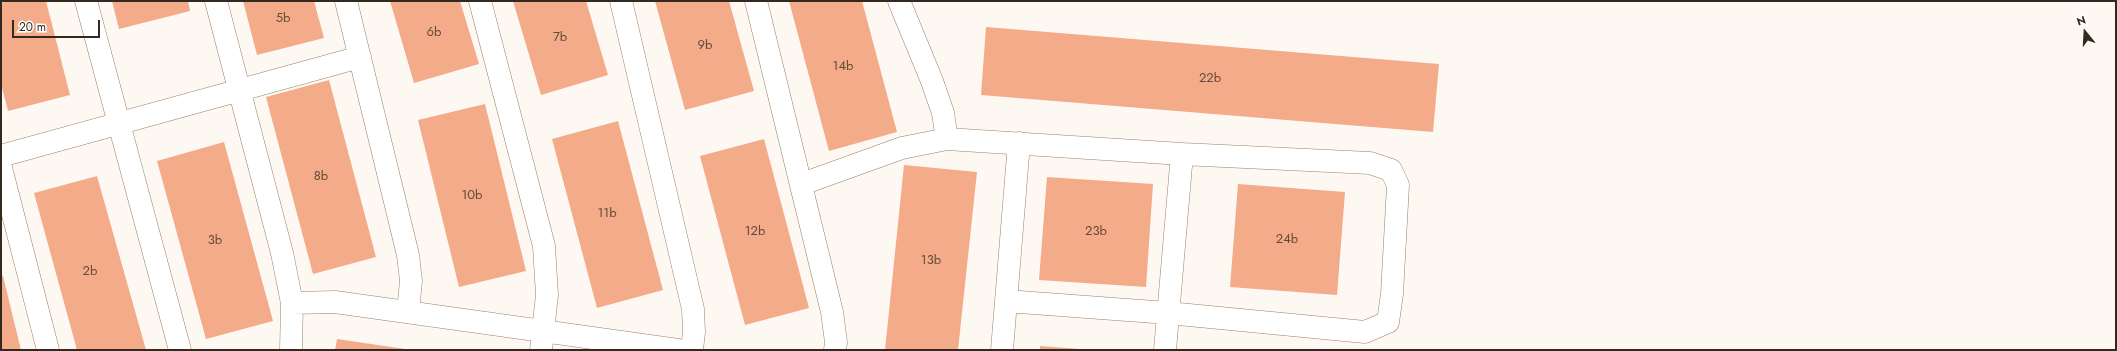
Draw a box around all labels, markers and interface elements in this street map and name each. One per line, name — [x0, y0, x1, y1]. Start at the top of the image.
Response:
house number: 5b — [276, 11, 290, 27]
scale bar — [14, 12, 102, 38]
north arrow — [2065, 12, 2105, 52]
text: N — [2075, 12, 2088, 30]
text: 20 m — [19, 18, 46, 36]
house number: 6b — [427, 25, 441, 41]
house number: 7b — [553, 30, 567, 46]
house number: 9b — [698, 38, 712, 54]
house number: 14b — [833, 59, 853, 75]
house number: 22b — [1199, 71, 1221, 87]
house number: 8b — [314, 169, 328, 185]
house number: 10b — [461, 188, 483, 204]
house number: 11b — [597, 206, 617, 222]
house number: 12b — [745, 224, 765, 240]
house number: 23b — [1085, 224, 1107, 240]
house number: 24b — [1276, 232, 1298, 248]
house number: 3b — [208, 233, 222, 249]
house number: 13b — [921, 253, 941, 269]
house number: 2b — [83, 264, 97, 280]

